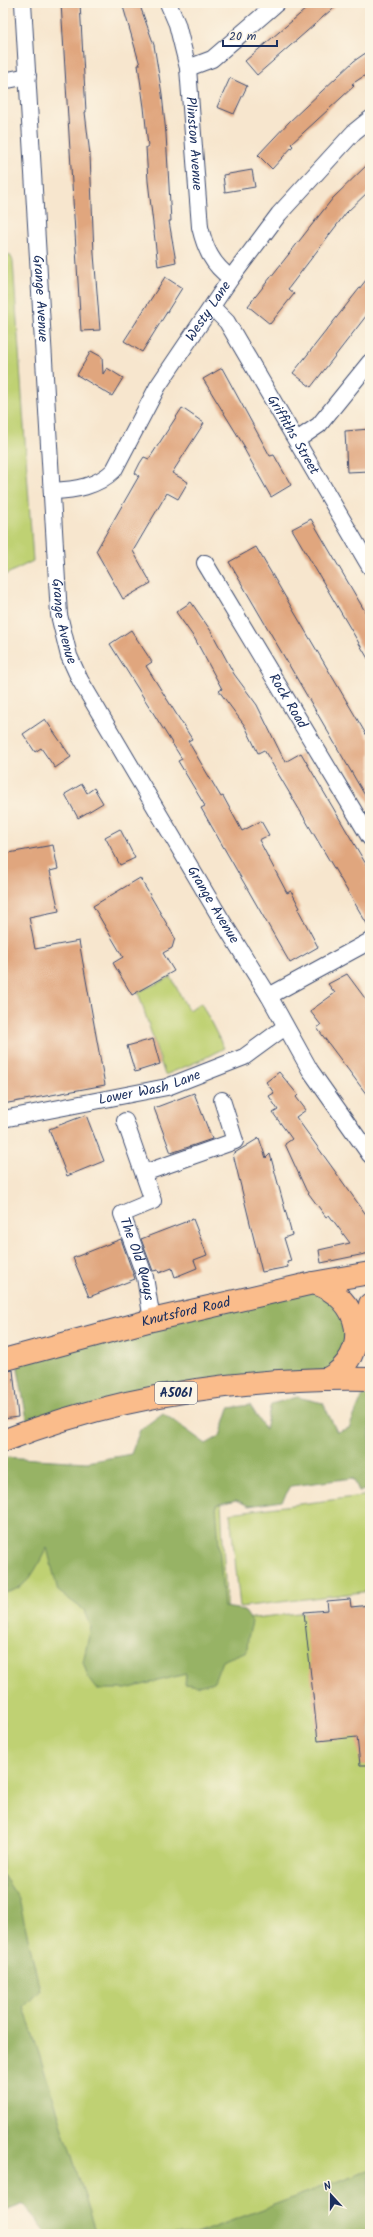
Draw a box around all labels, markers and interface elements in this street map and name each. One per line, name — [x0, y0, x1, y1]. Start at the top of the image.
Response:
scale bar — [223, 22, 277, 48]
text: 20 m — [229, 27, 257, 46]
street label: Plinston Avenue — [179, 96, 208, 192]
street label: Grange Avenue — [27, 254, 54, 343]
street label: Westy Lane — [180, 276, 237, 346]
street label: Griffiths Street — [261, 391, 325, 480]
street label: Grange Avenue — [46, 578, 83, 669]
street label: Rock Road — [263, 669, 313, 734]
street label: Grange Avenue — [181, 862, 245, 949]
street label: Lower Wash Lane — [97, 1064, 204, 1111]
street label: The Old Quays — [113, 1214, 160, 1302]
street label: Knutsford Road — [139, 1291, 234, 1333]
road number: A5061 — [155, 1382, 197, 1404]
north arrow — [311, 2175, 351, 2215]
text: N — [321, 2177, 334, 2196]

